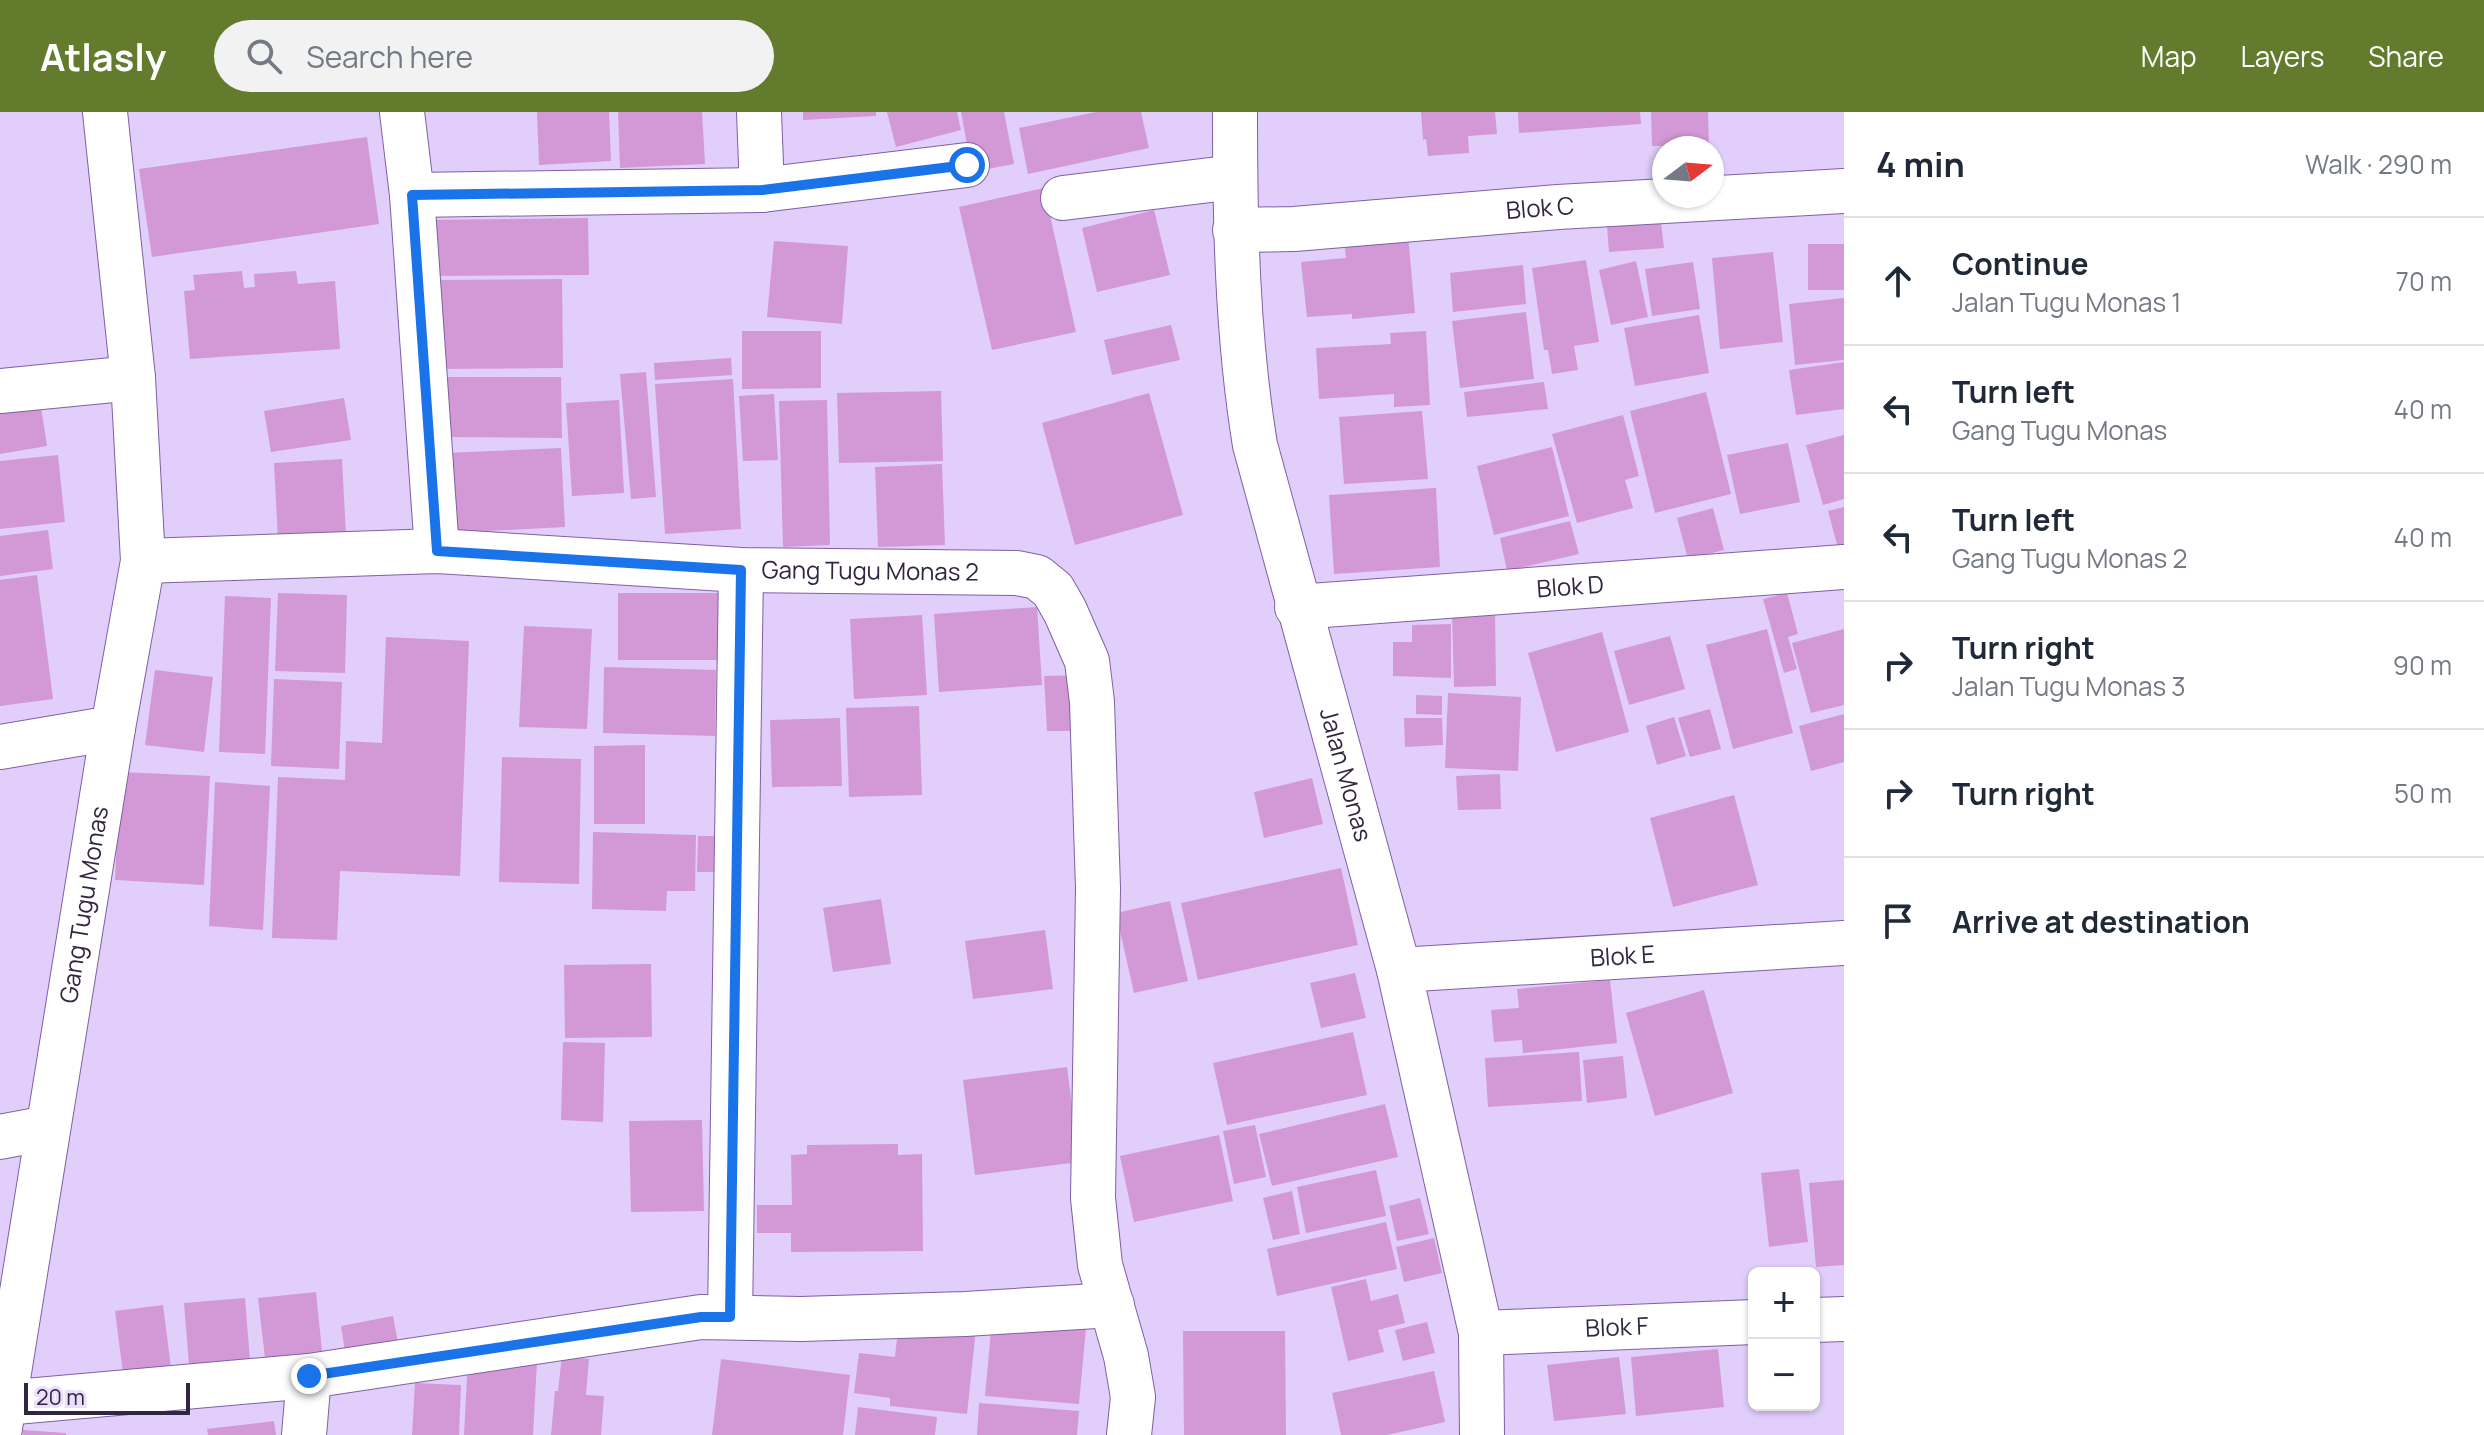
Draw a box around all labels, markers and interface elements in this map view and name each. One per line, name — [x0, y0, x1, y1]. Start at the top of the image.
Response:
search box — [214, 20, 774, 92]
text: Atlasly — [40, 30, 166, 82]
icon: search — [242, 34, 286, 78]
text: Search here — [306, 36, 473, 77]
text: Map — [2141, 37, 2197, 75]
text: Layers — [2241, 37, 2324, 75]
text: Share — [2368, 37, 2444, 75]
north arrow — [1652, 136, 1724, 208]
text: 4 min — [1876, 141, 1965, 187]
text: Walk · 290 m — [2305, 146, 2452, 182]
route start — [949, 147, 985, 183]
street label: Blok C — [1505, 188, 1575, 226]
text: Continue — [1952, 243, 2088, 284]
icon: ahead — [1876, 259, 1920, 303]
text: 70 m — [2396, 263, 2452, 299]
text: Jalan Tugu Monas 1 — [1952, 284, 2181, 320]
text: Turn left — [1952, 371, 2075, 412]
icon: left — [1876, 387, 1920, 431]
text: 40 m — [2394, 391, 2452, 427]
text: Gang Tugu Monas — [1952, 412, 2167, 448]
text: Turn left — [1952, 499, 2075, 540]
icon: left — [1876, 515, 1920, 559]
text: 40 m — [2394, 519, 2452, 555]
text: Gang Tugu Monas 2 — [1952, 540, 2187, 576]
street label: Gang Tugu Monas 2 — [761, 552, 979, 588]
street label: Blok D — [1535, 567, 1605, 604]
text: Turn right — [1952, 627, 2095, 668]
icon: right — [1876, 643, 1920, 687]
text: 90 m — [2393, 647, 2452, 683]
text: Jalan Tugu Monas 3 — [1952, 668, 2186, 704]
street label: Jalan Monas — [1313, 704, 1381, 845]
icon: right — [1876, 771, 1920, 815]
text: Turn right — [1952, 773, 2095, 814]
text: 50 m — [2394, 775, 2452, 811]
street label: Gang Tugu Monas — [51, 804, 115, 1005]
icon: arrive — [1876, 899, 1920, 943]
text: Arrive at destination — [1952, 901, 2250, 942]
street label: Blok E — [1589, 937, 1656, 973]
map controls — [1748, 1267, 1820, 1411]
button: + — [1748, 1267, 1820, 1339]
street label: Blok F — [1585, 1308, 1649, 1344]
button: − — [1748, 1339, 1820, 1411]
route end — [291, 1358, 327, 1394]
scale bar — [24, 1379, 190, 1415]
text: 20 m — [36, 1382, 85, 1412]

